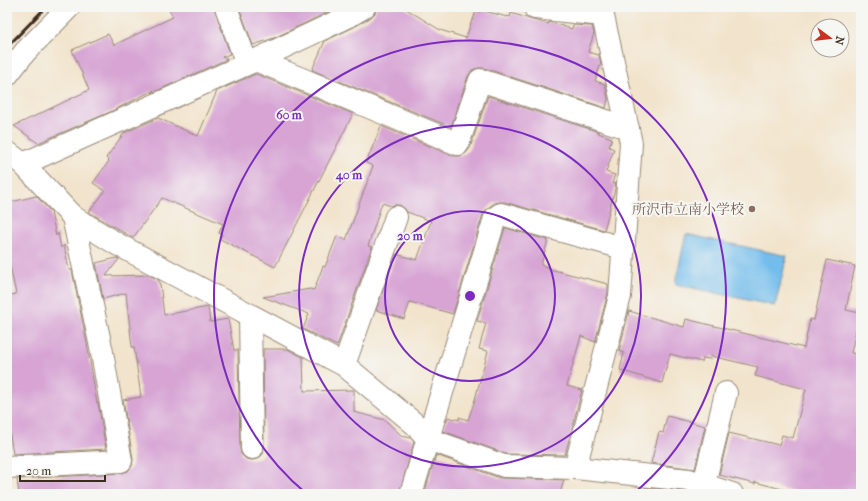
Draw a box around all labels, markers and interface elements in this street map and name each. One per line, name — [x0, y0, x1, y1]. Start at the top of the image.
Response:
north arrow — [810, 18, 850, 58]
text: N — [832, 35, 847, 47]
text: 60 m — [276, 108, 303, 122]
text: 40 m — [335, 168, 363, 183]
place label: 所沢市立南小学校 — [632, 201, 744, 218]
marker: 所沢市立南小学校 — [747, 204, 757, 214]
text: 20 m — [397, 229, 424, 243]
centre of rings — [463, 289, 477, 303]
scale bar — [20, 457, 105, 483]
text: 20 m — [26, 464, 51, 478]

